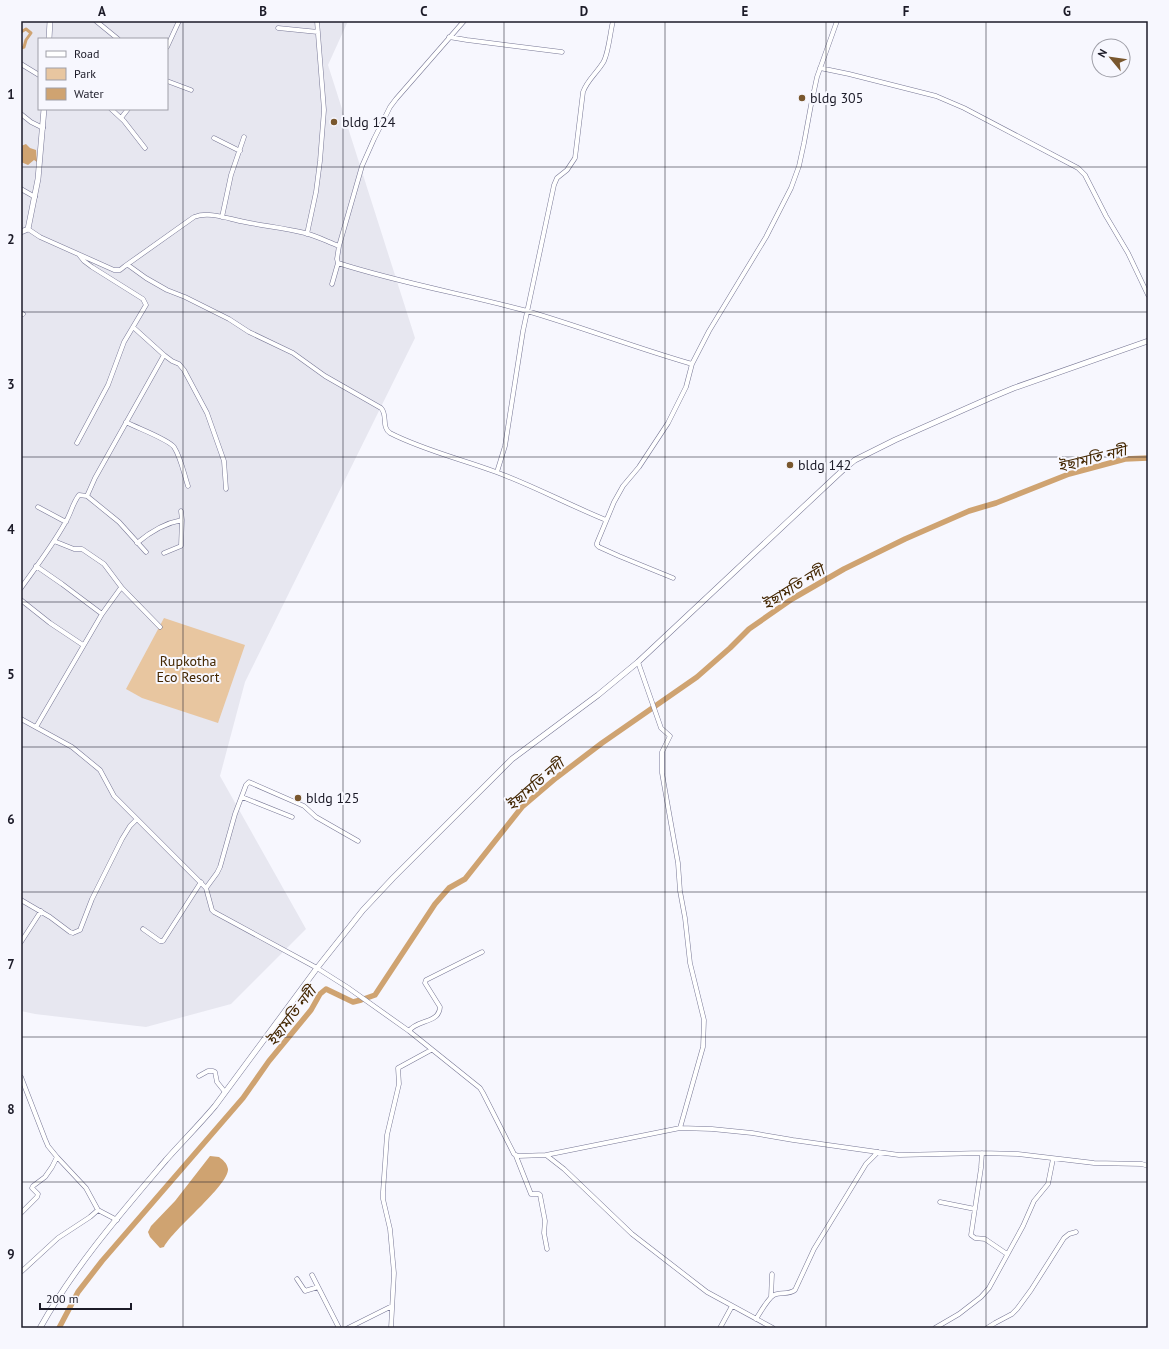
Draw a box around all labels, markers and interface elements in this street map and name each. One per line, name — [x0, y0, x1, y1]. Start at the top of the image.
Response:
text: A — [98, 3, 106, 20]
text: B — [259, 3, 267, 20]
text: C — [420, 3, 428, 20]
text: D — [580, 3, 588, 20]
text: E — [742, 3, 749, 20]
text: F — [903, 3, 910, 20]
text: G — [1063, 3, 1071, 20]
legend — [38, 38, 168, 110]
north arrow — [1091, 38, 1131, 78]
text: Road — [74, 46, 99, 61]
text: N — [1094, 47, 1110, 60]
text: Park — [74, 66, 96, 81]
text: 1 — [7, 86, 15, 103]
text: Water — [74, 86, 104, 101]
place label: bldg 305 — [810, 89, 863, 107]
marker: bldg 305 — [797, 93, 807, 103]
place label: bldg 124 — [342, 113, 396, 131]
marker: bldg 124 — [329, 117, 339, 127]
text: 2 — [7, 231, 15, 248]
text: 3 — [7, 376, 15, 393]
water label: ইছামতি নদী — [1056, 440, 1131, 476]
place label: bldg 142 — [798, 456, 851, 474]
marker: bldg 142 — [785, 460, 795, 470]
text: 4 — [7, 521, 15, 538]
water label: ইছামতি নদী — [758, 559, 830, 614]
park label: Rupkotha Eco Resort — [157, 652, 220, 686]
text: 5 — [7, 666, 15, 683]
water label: ইছামতি নদী — [502, 752, 570, 814]
place label: bldg 125 — [306, 789, 359, 807]
marker: bldg 125 — [293, 793, 303, 803]
text: 6 — [7, 811, 15, 828]
text: 7 — [7, 956, 15, 973]
water label: ইছামতি নদী — [262, 980, 322, 1050]
text: 8 — [7, 1101, 15, 1118]
text: 9 — [7, 1246, 15, 1263]
scale bar — [40, 1285, 131, 1311]
text: 200 m — [46, 1291, 79, 1306]

